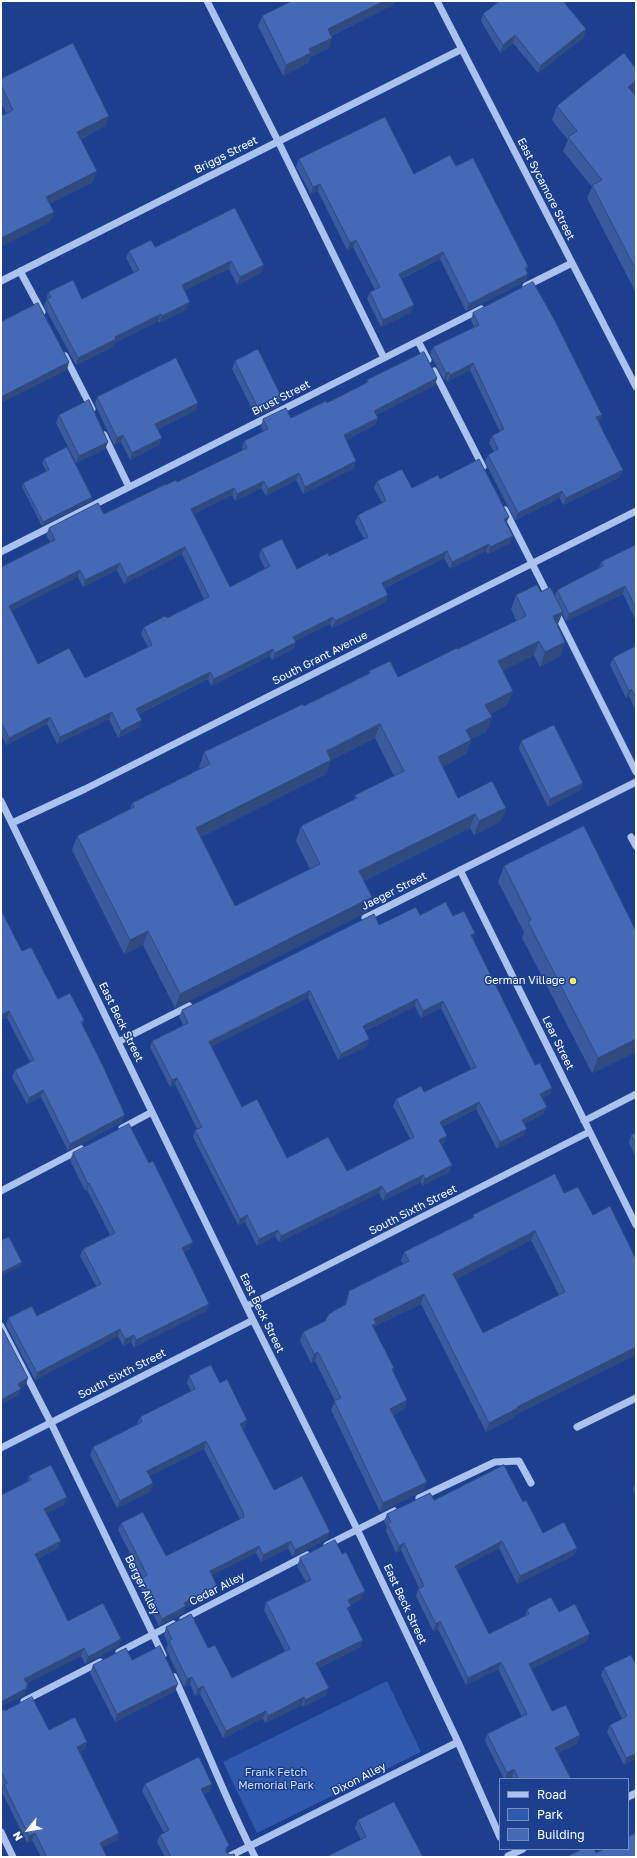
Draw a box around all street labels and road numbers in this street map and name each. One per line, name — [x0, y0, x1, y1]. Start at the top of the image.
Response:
street label: Briggs Street — [192, 133, 260, 177]
street label: East Sycamore Street — [514, 136, 578, 242]
street label: Brust Street — [250, 378, 312, 418]
street label: South Grant Avenue — [270, 628, 370, 688]
street label: Jaeger Street — [359, 869, 429, 913]
street label: East Beck Street — [96, 980, 146, 1064]
street label: Lear Street — [539, 1014, 577, 1072]
street label: South Sixth Street — [367, 1182, 459, 1238]
street label: East Beck Street — [237, 1271, 287, 1355]
street label: South Sixth Street — [76, 1346, 168, 1402]
street label: Berger Alley — [122, 1553, 162, 1617]
street label: East Beck Street — [381, 1562, 429, 1646]
street label: Cedar Alley — [187, 1569, 247, 1609]
street label: Dixon Alley — [330, 1760, 388, 1798]

